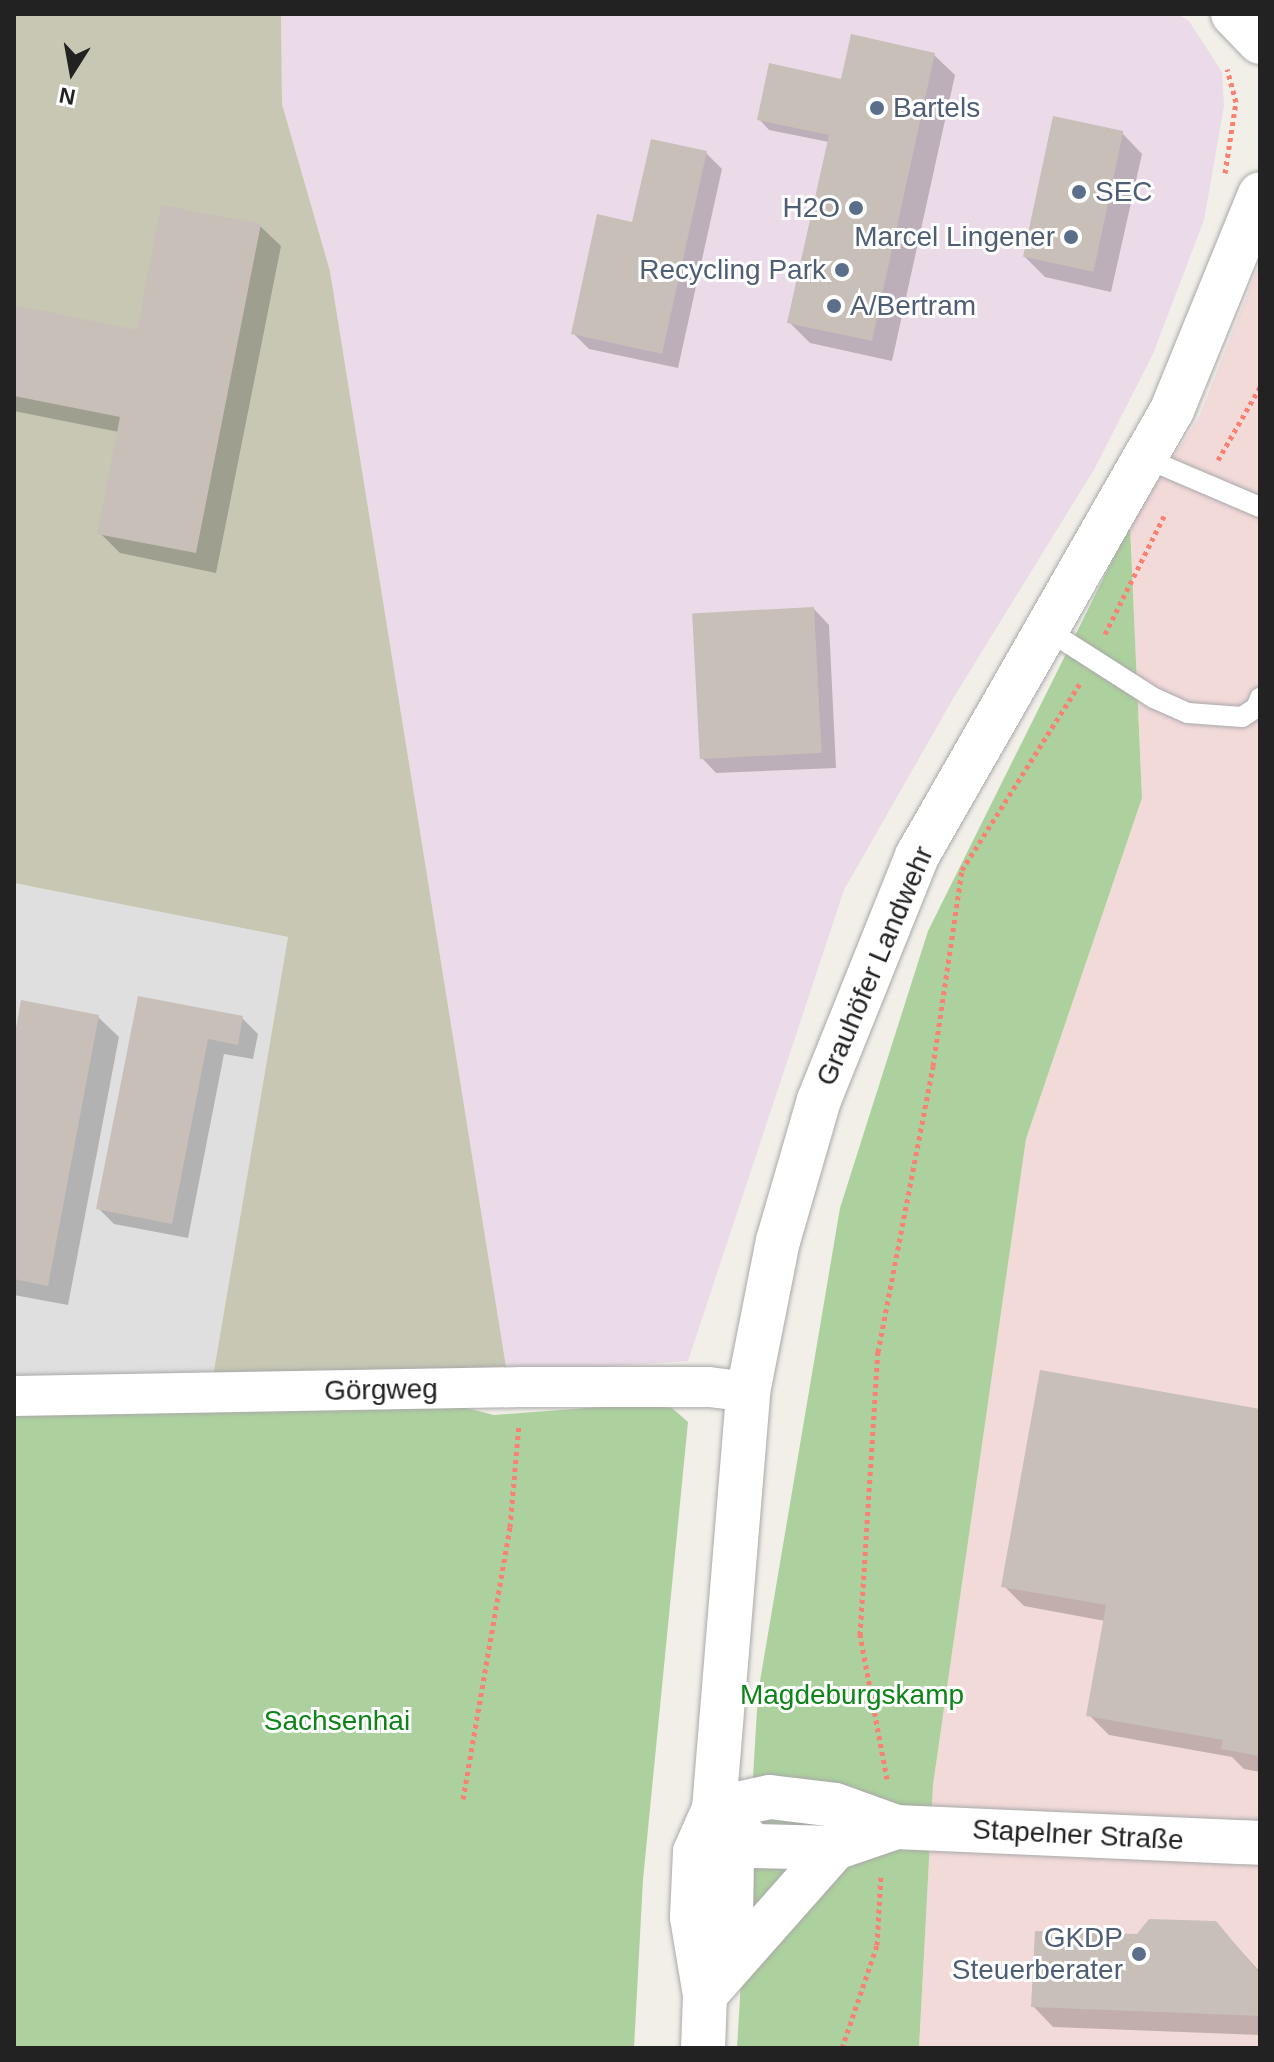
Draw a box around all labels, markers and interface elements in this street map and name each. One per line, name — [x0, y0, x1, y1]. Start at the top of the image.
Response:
north arrow — [32, 32, 112, 112]
text: N — [57, 82, 78, 110]
place label: Bartels — [893, 91, 980, 125]
marker: Bartels — [868, 99, 886, 117]
place label: SEC — [1095, 175, 1153, 209]
marker: SEC — [1070, 183, 1088, 201]
place label: H2O — [782, 191, 840, 225]
marker: H2O — [847, 199, 865, 217]
place label: Marcel Lingener — [854, 220, 1055, 254]
marker: Marcel Lingener — [1062, 228, 1080, 246]
place label: Recycling Park — [639, 253, 826, 287]
marker: Recycling Park — [833, 261, 851, 279]
place label: A/Bertram — [850, 289, 976, 323]
marker: A/Bertram — [825, 297, 843, 315]
street label: Grauhöfer Landwehr — [809, 841, 941, 1091]
street label: Görgweg — [324, 1372, 438, 1408]
park label: Magdeburgskamp — [740, 1678, 964, 1712]
park label: Sachsenhai — [264, 1704, 410, 1738]
street label: Stapelner Straße — [971, 1813, 1185, 1857]
place label: GKDP Steuerberater — [952, 1921, 1123, 1987]
marker: GKDP Steuerberater — [1130, 1945, 1148, 1963]

